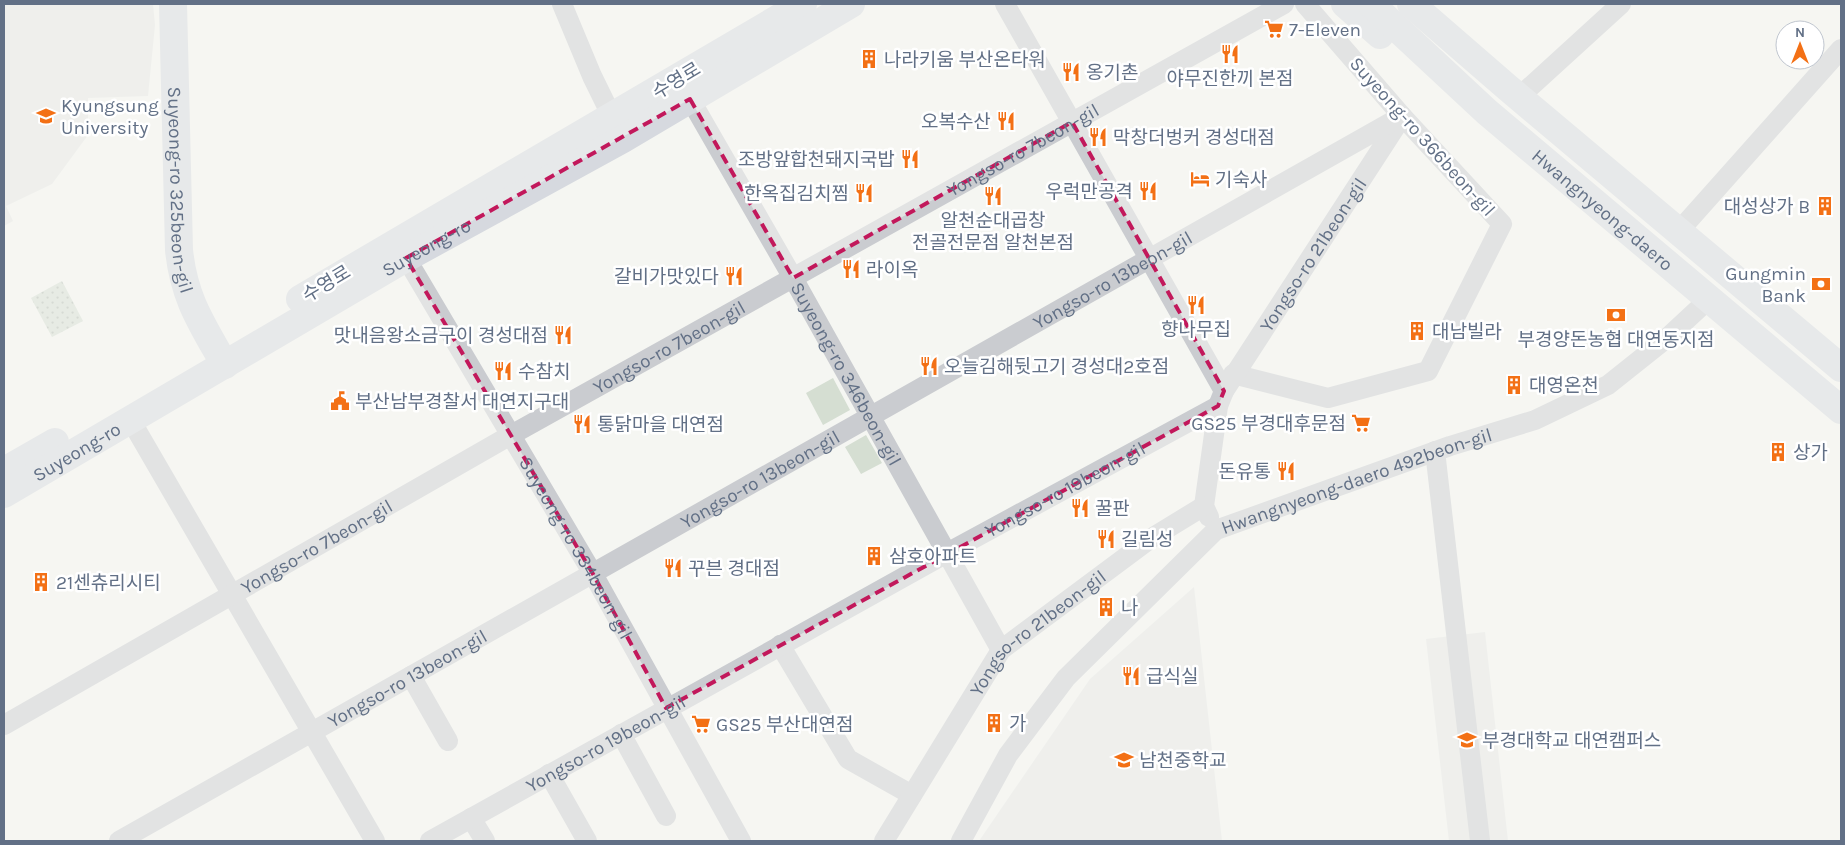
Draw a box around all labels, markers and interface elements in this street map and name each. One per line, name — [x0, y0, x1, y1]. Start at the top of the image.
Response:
supermarket icon: 7-Eleven — [1263, 18, 1285, 40]
place label: 7-Eleven — [1289, 19, 1361, 41]
north arrow — [1775, 20, 1825, 70]
text: N — [1795, 24, 1805, 41]
restaurant icon: 야무진한끼 본점 — [1219, 43, 1241, 65]
building icon: 나라키움 부산온타워 — [858, 48, 880, 70]
place label: 나라키움 부산온타워 — [884, 49, 1046, 71]
street label: Suyeong-ro 366beon-gil — [1345, 53, 1500, 221]
street label: 수영로 — [648, 58, 705, 104]
restaurant icon: 옹기촌 — [1060, 61, 1082, 83]
place label: 옹기촌 — [1086, 62, 1138, 84]
place label: 야무진한끼 본점 — [1167, 68, 1293, 90]
street label: Suyeong-ro 325beon-gil — [163, 86, 198, 296]
place label: Kyungsung University — [61, 95, 159, 139]
street label: Yongso-ro 7beon-gil — [943, 99, 1103, 202]
school or university icon: Kyungsung University — [35, 105, 57, 127]
restaurant icon: 오복수산 — [995, 110, 1017, 132]
place label: 오복수산 — [921, 111, 991, 133]
restaurant icon: 막창더벙커 경성대점 — [1087, 126, 1109, 148]
place label: 막창더벙커 경성대점 — [1113, 127, 1275, 149]
street label: Hwangnyeong-daero — [1527, 145, 1677, 276]
restaurant icon: 조방앞합천돼지국밥 — [899, 148, 921, 170]
place label: 조방앞합천돼지국밥 — [738, 149, 895, 171]
hotel icon: 기숙사 — [1189, 168, 1211, 190]
place label: 기숙사 — [1215, 169, 1267, 191]
street label: Yongso-ro 21beon-gil — [1255, 174, 1372, 336]
restaurant icon: 우럭만공격 — [1137, 180, 1159, 202]
place label: 우럭만공격 — [1046, 181, 1133, 203]
restaurant icon: 한옥집김치찜 — [853, 182, 875, 204]
place label: 한옥집김치찜 — [744, 183, 849, 205]
restaurant icon: 알천순대곱창 전골전문점 알천본점 — [982, 185, 1004, 207]
building icon: 대성상가 B — [1814, 195, 1836, 217]
place label: 대성상가 B — [1724, 196, 1810, 218]
place label: 알천순대곱창 전골전문점 알천본점 — [912, 210, 1074, 254]
street label: Suyeong-ro — [378, 215, 475, 282]
street label: Yongso-ro 13beon-gil — [1029, 227, 1196, 334]
restaurant icon: 라이옥 — [840, 258, 862, 280]
place label: 라이옥 — [866, 259, 918, 281]
street label: 수영로 — [298, 261, 355, 307]
place label: Gungmin Bank — [1725, 263, 1806, 307]
restaurant icon: 갈비가맛있다 — [723, 265, 745, 287]
place label: 갈비가맛있다 — [614, 266, 719, 288]
bank icon: Gungmin Bank — [1810, 273, 1832, 295]
street label: Suyeong-ro 346beon-gil — [786, 278, 906, 470]
restaurant icon: 향나무집 — [1185, 294, 1207, 316]
street label: Yongso-ro 7beon-gil — [590, 297, 749, 399]
bank icon: 부경양돈농협 대연동지점 — [1605, 304, 1627, 326]
place label: 향나무집 — [1161, 319, 1231, 341]
building icon: 대남빌라 — [1406, 320, 1428, 342]
place label: 대남빌라 — [1432, 321, 1502, 343]
restaurant icon: 맛내음왕소금구이 경성대점 — [552, 324, 574, 346]
place label: 맛내음왕소금구이 경성대점 — [334, 325, 548, 347]
place label: 부경양돈농협 대연동지점 — [1518, 329, 1714, 351]
restaurant icon: 오늘김해뒷고기 경성대2호점 — [918, 355, 940, 377]
place label: 오늘김해뒷고기 경성대2호점 — [944, 356, 1169, 378]
restaurant icon: 수참치 — [492, 360, 514, 382]
place label: 수참치 — [518, 361, 570, 383]
building icon: 대영온천 — [1503, 374, 1525, 396]
place label: 대영온천 — [1529, 375, 1599, 397]
public building icon: 부산남부경찰서 대연지구대 — [329, 390, 351, 412]
place label: 부산남부경찰서 대연지구대 — [355, 391, 569, 413]
supermarket icon: GS25 부경대후문점 — [1350, 412, 1372, 434]
restaurant icon: 통닭마을 대연점 — [571, 413, 593, 435]
place label: GS25 부경대후문점 — [1191, 413, 1346, 435]
place label: 통닭마을 대연점 — [597, 414, 724, 436]
street label: Suyeong-ro — [29, 418, 125, 487]
street label: Hwangnyeong-daero 492beon-gil — [1218, 424, 1495, 539]
street label: Yongso-ro 13beon-gil — [677, 426, 844, 533]
street label: Yongso-ro 19beon-gil — [981, 438, 1149, 542]
building icon: 상가 — [1767, 441, 1789, 463]
place label: 상가 — [1793, 442, 1828, 464]
street label: Suyeong-ro 334beon-gil — [514, 453, 637, 643]
restaurant icon: 돈유통 — [1275, 460, 1297, 482]
place label: 돈유통 — [1219, 461, 1271, 483]
street label: Yongso-ro 7beon-gil — [237, 495, 397, 599]
restaurant icon: 꿀판 — [1069, 497, 1091, 519]
place label: 꿀판 — [1095, 498, 1130, 520]
restaurant icon: 길림성 — [1095, 528, 1117, 550]
place label: 길림성 — [1121, 529, 1173, 551]
building icon: 삼호아파트 — [863, 545, 885, 567]
place label: 삼호아파트 — [889, 546, 976, 568]
restaurant icon: 꾸븐 경대점 — [662, 557, 684, 579]
place label: 꾸븐 경대점 — [688, 558, 780, 580]
street label: Yongso-ro 21beon-gil — [966, 566, 1110, 700]
building icon: 21센츄리시티 — [30, 571, 52, 593]
place label: 21센츄리시티 — [56, 572, 161, 594]
building icon: 나 — [1095, 596, 1117, 618]
place label: 나 — [1121, 597, 1138, 619]
street label: Yongso-ro 13beon-gil — [324, 625, 491, 733]
restaurant icon: 급식실 — [1120, 665, 1142, 687]
place label: 급식실 — [1146, 666, 1198, 688]
street label: Yongso-ro 19beon-gil — [522, 691, 690, 797]
building icon: 가 — [983, 712, 1005, 734]
supermarket icon: GS25 부산대연점 — [690, 713, 712, 735]
place label: 가 — [1009, 713, 1026, 735]
place label: GS25 부산대연점 — [716, 714, 853, 736]
school or university icon: 부경대학교 대연캠퍼스 — [1456, 729, 1478, 751]
place label: 부경대학교 대연캠퍼스 — [1482, 730, 1661, 752]
school or university icon: 남천중학교 — [1113, 749, 1135, 771]
place label: 남천중학교 — [1139, 750, 1226, 772]

